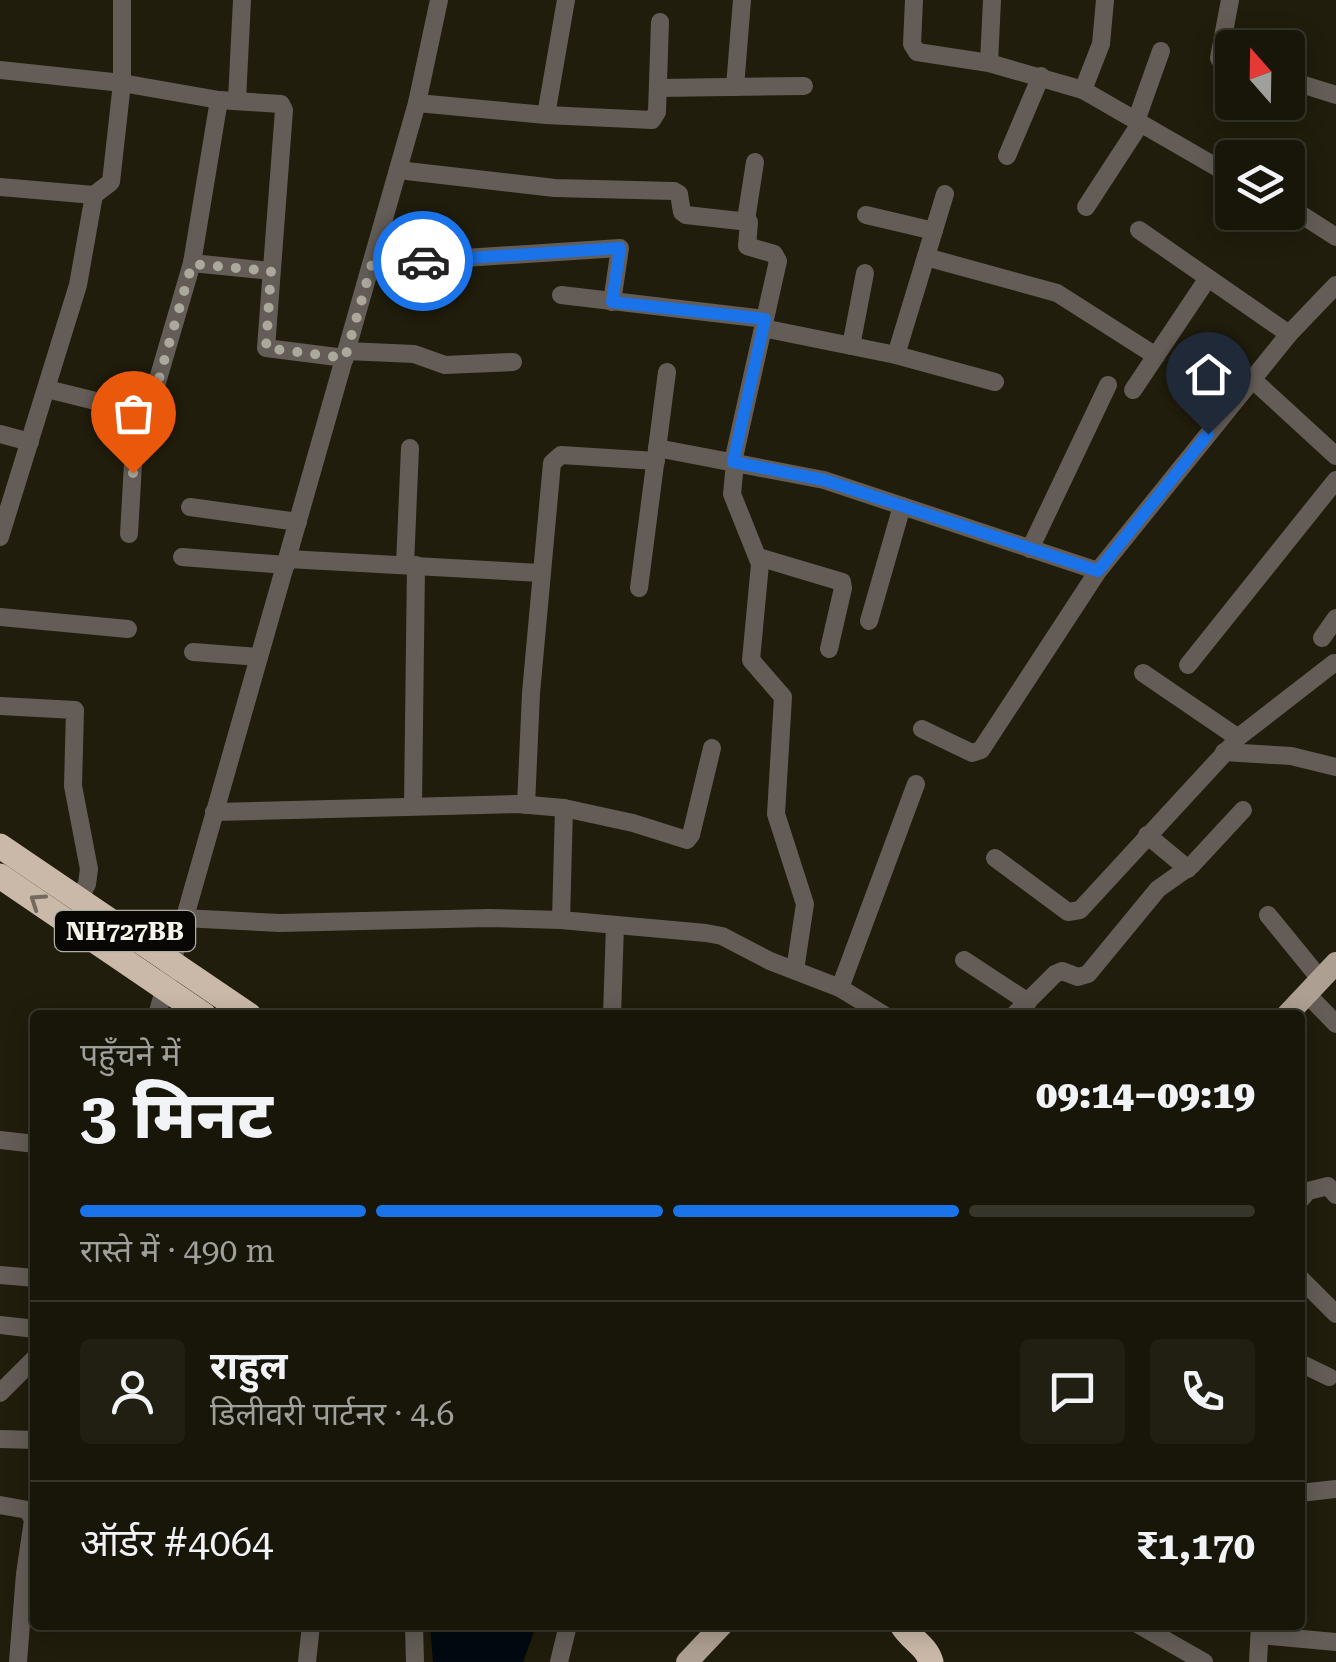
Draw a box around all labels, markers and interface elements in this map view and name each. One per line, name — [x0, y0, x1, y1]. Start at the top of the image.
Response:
north arrow — [1215, 30, 1305, 120]
map controls — [1215, 30, 1305, 230]
button: layers — [1215, 140, 1305, 230]
courier — [373, 211, 473, 311]
icon: car — [396, 234, 451, 289]
pin — [1166, 332, 1251, 435]
icon: home — [1181, 347, 1236, 402]
pin — [91, 371, 176, 474]
icon: bag — [106, 386, 161, 441]
one-way arrow — [29, 895, 48, 913]
road number: NH727BB — [55, 911, 195, 951]
text: पहुँचने में — [80, 1036, 180, 1074]
text: 09:14–09:19 — [1036, 1073, 1255, 1117]
text: 3 मिनट — [80, 1078, 273, 1154]
text: रास्ते में · 490 m — [80, 1232, 275, 1270]
button: person — [80, 1339, 185, 1444]
button: chat — [1020, 1339, 1125, 1444]
button: phone — [1150, 1339, 1255, 1444]
text: राहुल — [210, 1344, 287, 1388]
text: डिलीवरी पार्टनर · 4.6 — [210, 1395, 454, 1433]
text: ऑर्डर #4064 — [80, 1521, 273, 1565]
text: ₹1,170 — [1136, 1524, 1255, 1568]

